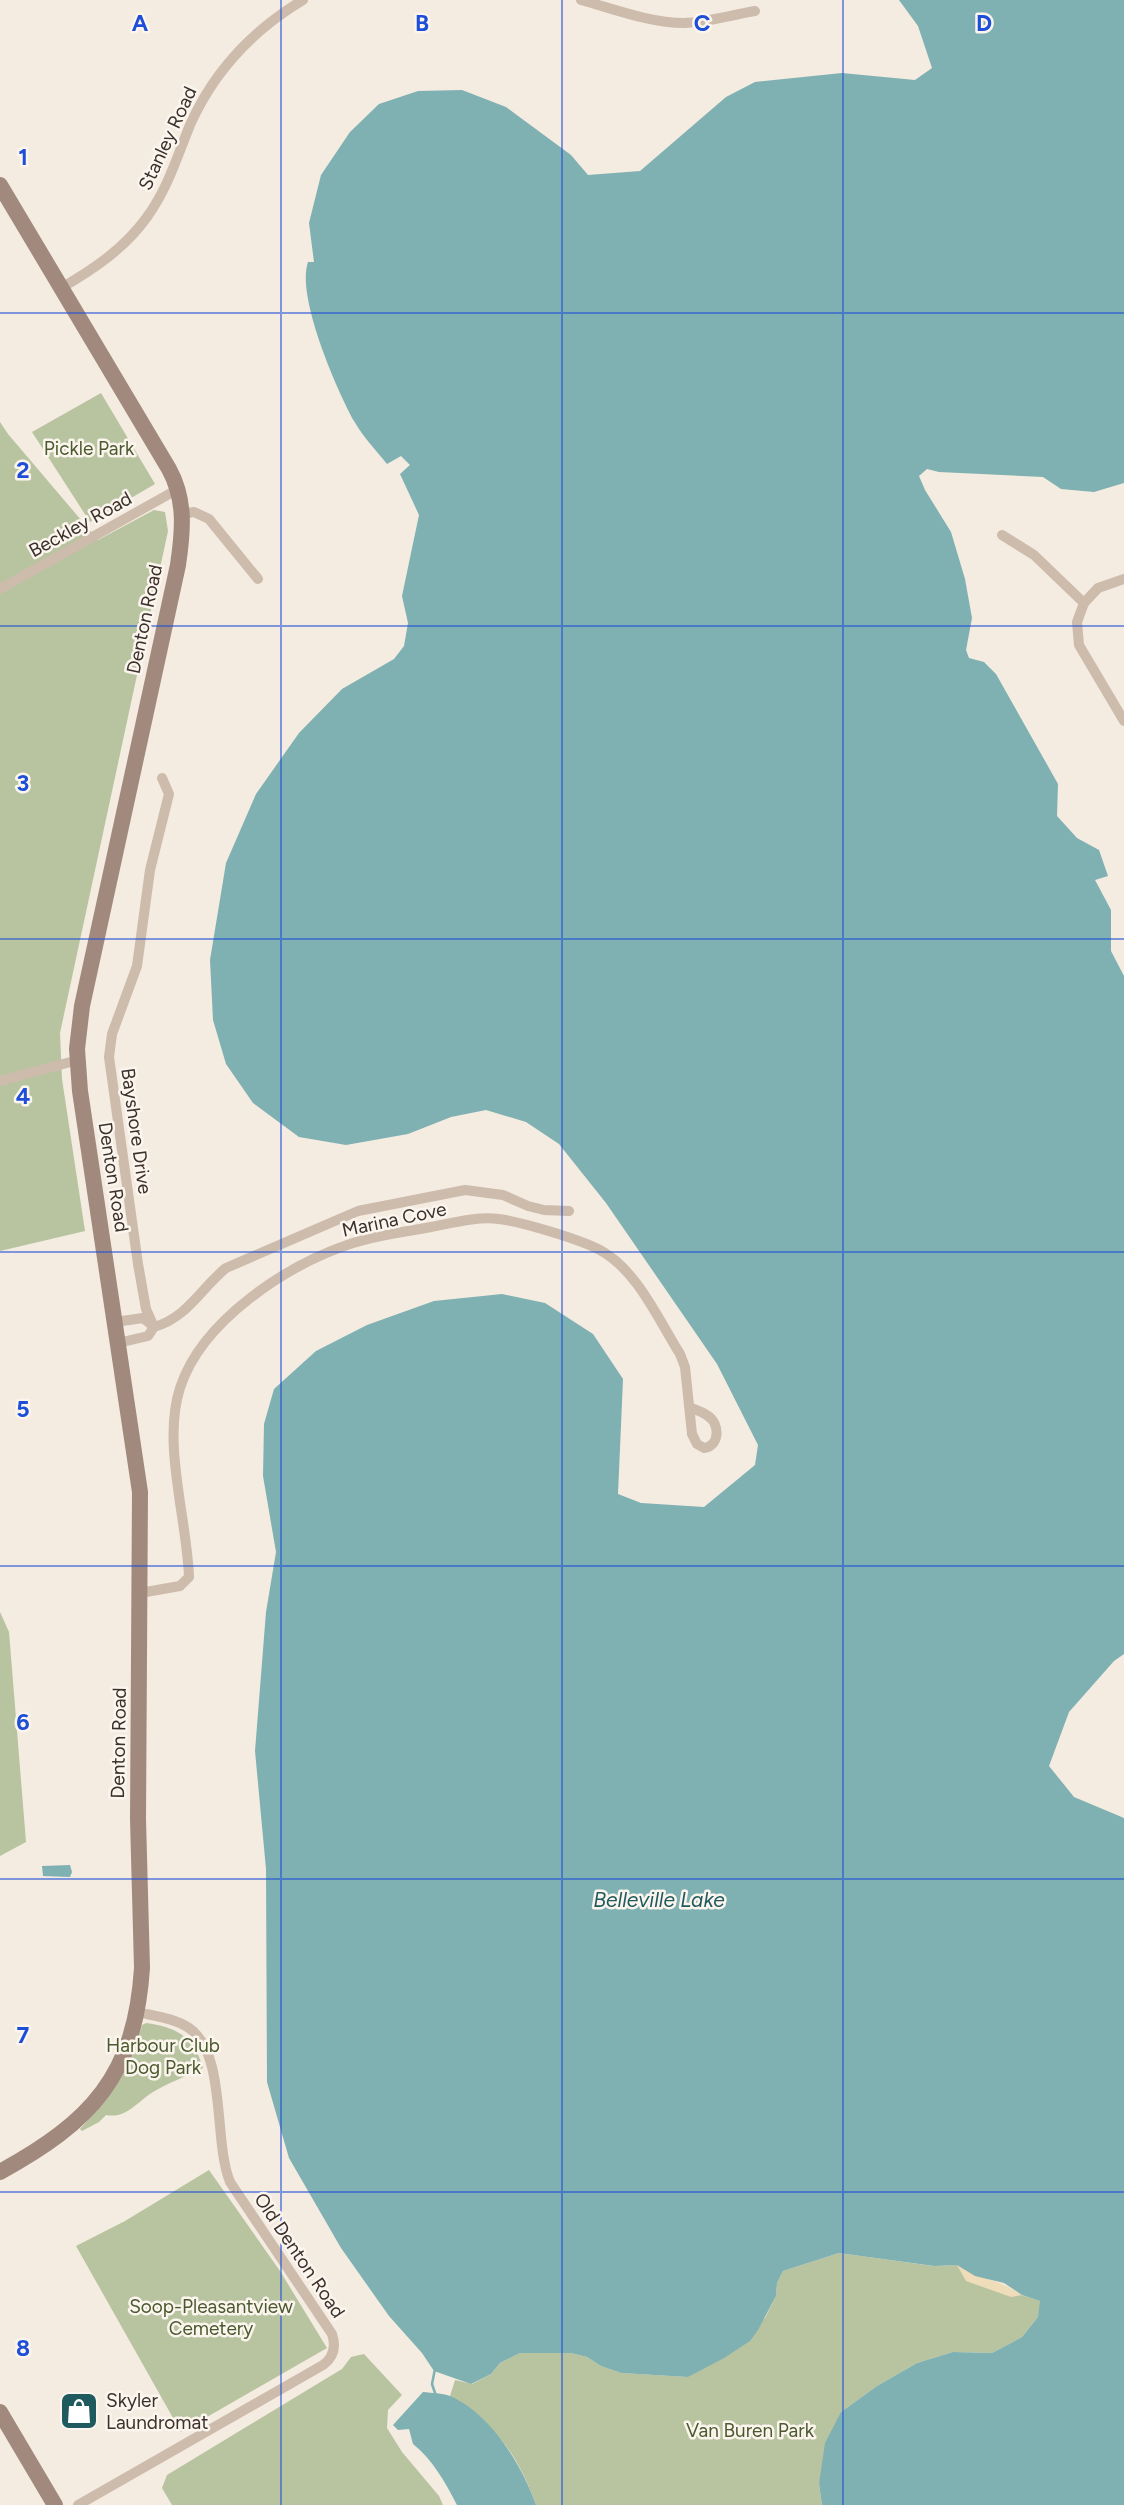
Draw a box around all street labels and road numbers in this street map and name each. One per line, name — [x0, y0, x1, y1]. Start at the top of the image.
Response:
street label: Stanley Road — [133, 83, 202, 194]
street label: Beckley Road — [25, 487, 136, 562]
street label: Denton Road — [122, 562, 167, 676]
street label: Bayshore Drive — [116, 1067, 157, 1196]
street label: Denton Road — [93, 1120, 134, 1234]
street label: Marina Cove — [340, 1197, 448, 1242]
street label: Denton Road — [106, 1687, 131, 1799]
street label: Old Denton Road — [249, 2188, 350, 2322]

